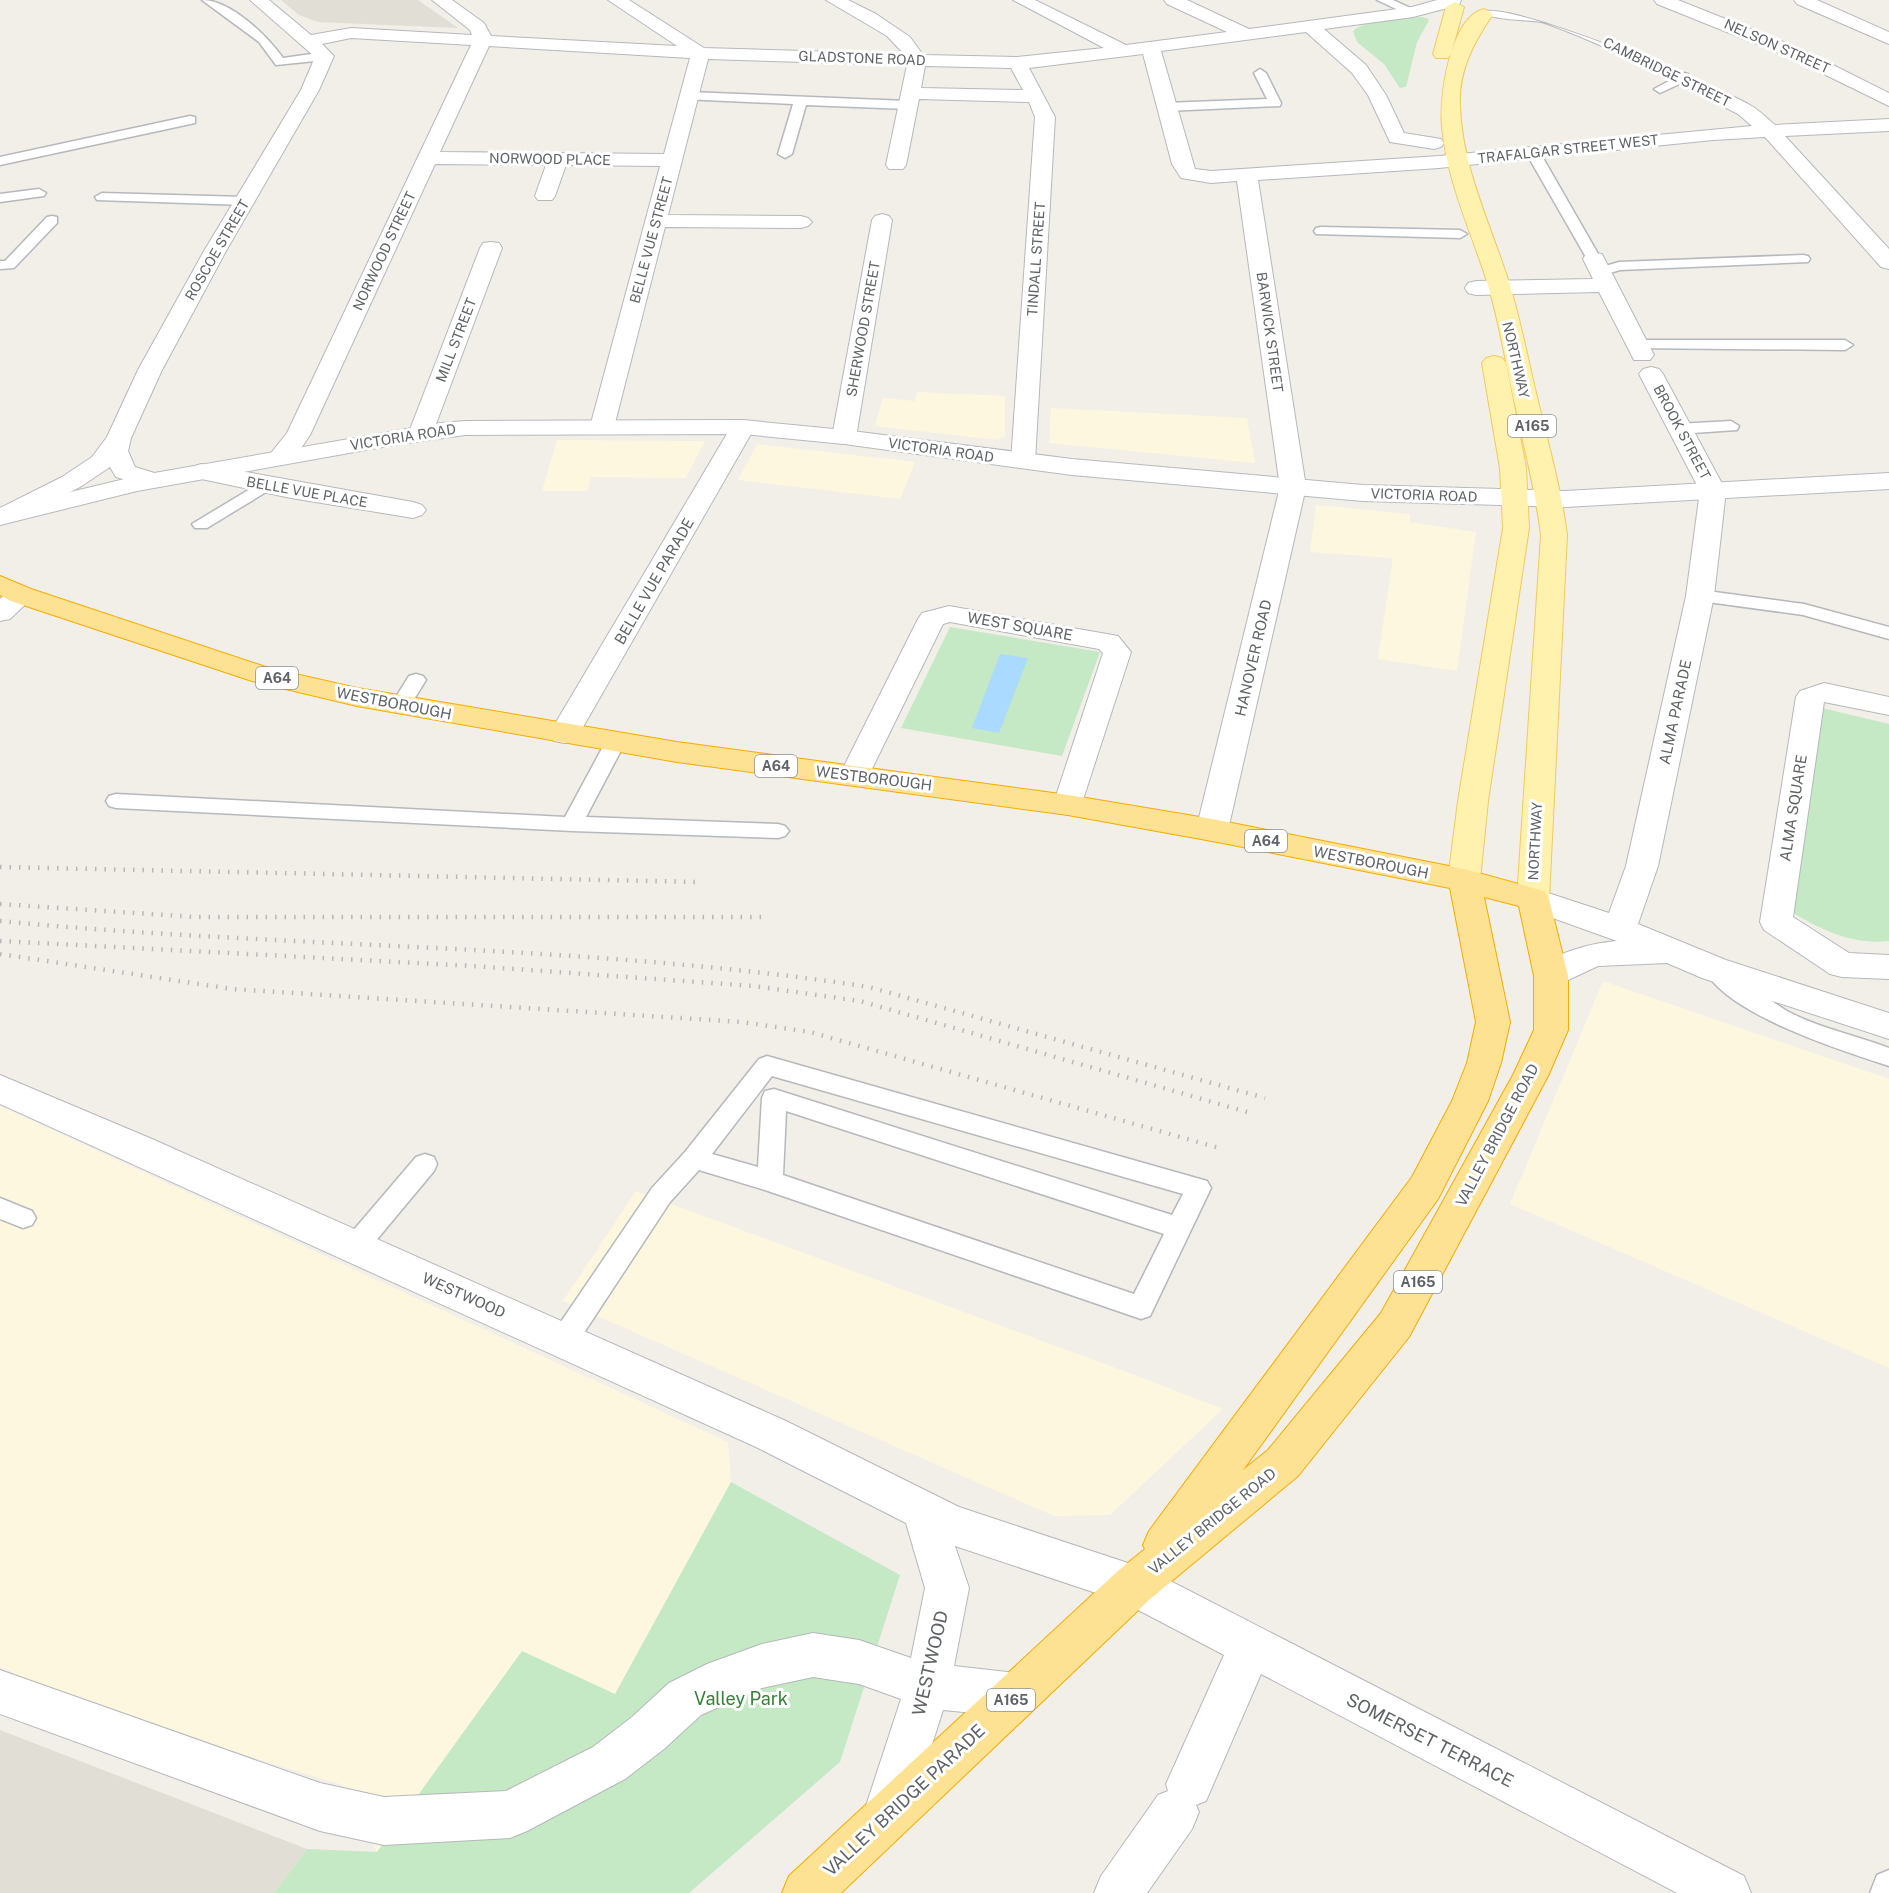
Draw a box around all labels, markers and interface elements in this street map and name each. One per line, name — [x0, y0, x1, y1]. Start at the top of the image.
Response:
street label: NELSON STREET — [1722, 16, 1832, 76]
street label: CAMBRIDGE STREET — [1601, 34, 1733, 110]
street label: GLADSTONE ROAD — [798, 48, 926, 68]
street label: TRAFALGAR STREET WEST — [1477, 132, 1659, 166]
street label: NORWOOD PLACE — [489, 150, 611, 168]
street label: BELLE VUE STREET — [626, 175, 676, 305]
street label: NORWOOD STREET — [349, 189, 419, 313]
street label: ROSCOE STREET — [182, 197, 252, 303]
street label: TINDALL STREET — [1024, 201, 1048, 317]
street label: SHERWOOD STREET — [843, 260, 883, 398]
street label: BARWICK STREET — [1254, 271, 1286, 393]
street label: MILL STREET — [433, 296, 479, 384]
street label: NORTHWAY — [1499, 320, 1533, 400]
street label: BROOK STREET — [1650, 382, 1714, 482]
road number: A165 — [1508, 415, 1556, 437]
street label: VICTORIA ROAD — [349, 421, 457, 453]
street label: VICTORIA ROAD — [887, 435, 995, 465]
street label: BELLE VUE PLACE — [245, 473, 369, 511]
street label: VICTORIA ROAD — [1370, 485, 1478, 505]
street label: BELLE VUE PARADE — [611, 515, 697, 647]
street label: HANOVER ROAD — [1231, 598, 1275, 718]
street label: WEST SQUARE — [966, 608, 1074, 644]
street label: ALMA PARADE — [1656, 658, 1694, 766]
road number: A64 — [256, 667, 298, 689]
street label: WESTBOROUGH — [335, 683, 453, 723]
street label: ALMA SQUARE — [1776, 753, 1810, 863]
road number: A64 — [755, 755, 797, 777]
street label: WESTBOROUGH — [815, 762, 933, 794]
street label: NORTHWAY — [1525, 801, 1545, 881]
road number: A64 — [1245, 830, 1287, 852]
street label: WESTBOROUGH — [1312, 842, 1430, 882]
street label: VALLEY BRIDGE ROAD — [1452, 1061, 1542, 1209]
street label: WESTWOOD — [420, 1269, 508, 1321]
road number: A165 — [1394, 1271, 1442, 1293]
street label: VALLEY BRIDGE ROAD — [1145, 1464, 1279, 1578]
street label: WESTWOOD — [908, 1608, 952, 1718]
park label: Valley Park — [694, 1688, 788, 1709]
road number: A165 — [987, 1689, 1035, 1711]
street label: SOMERSET TERRACE — [1343, 1689, 1517, 1791]
street label: VALLEY BRIDGE PARADE — [819, 1720, 989, 1880]

